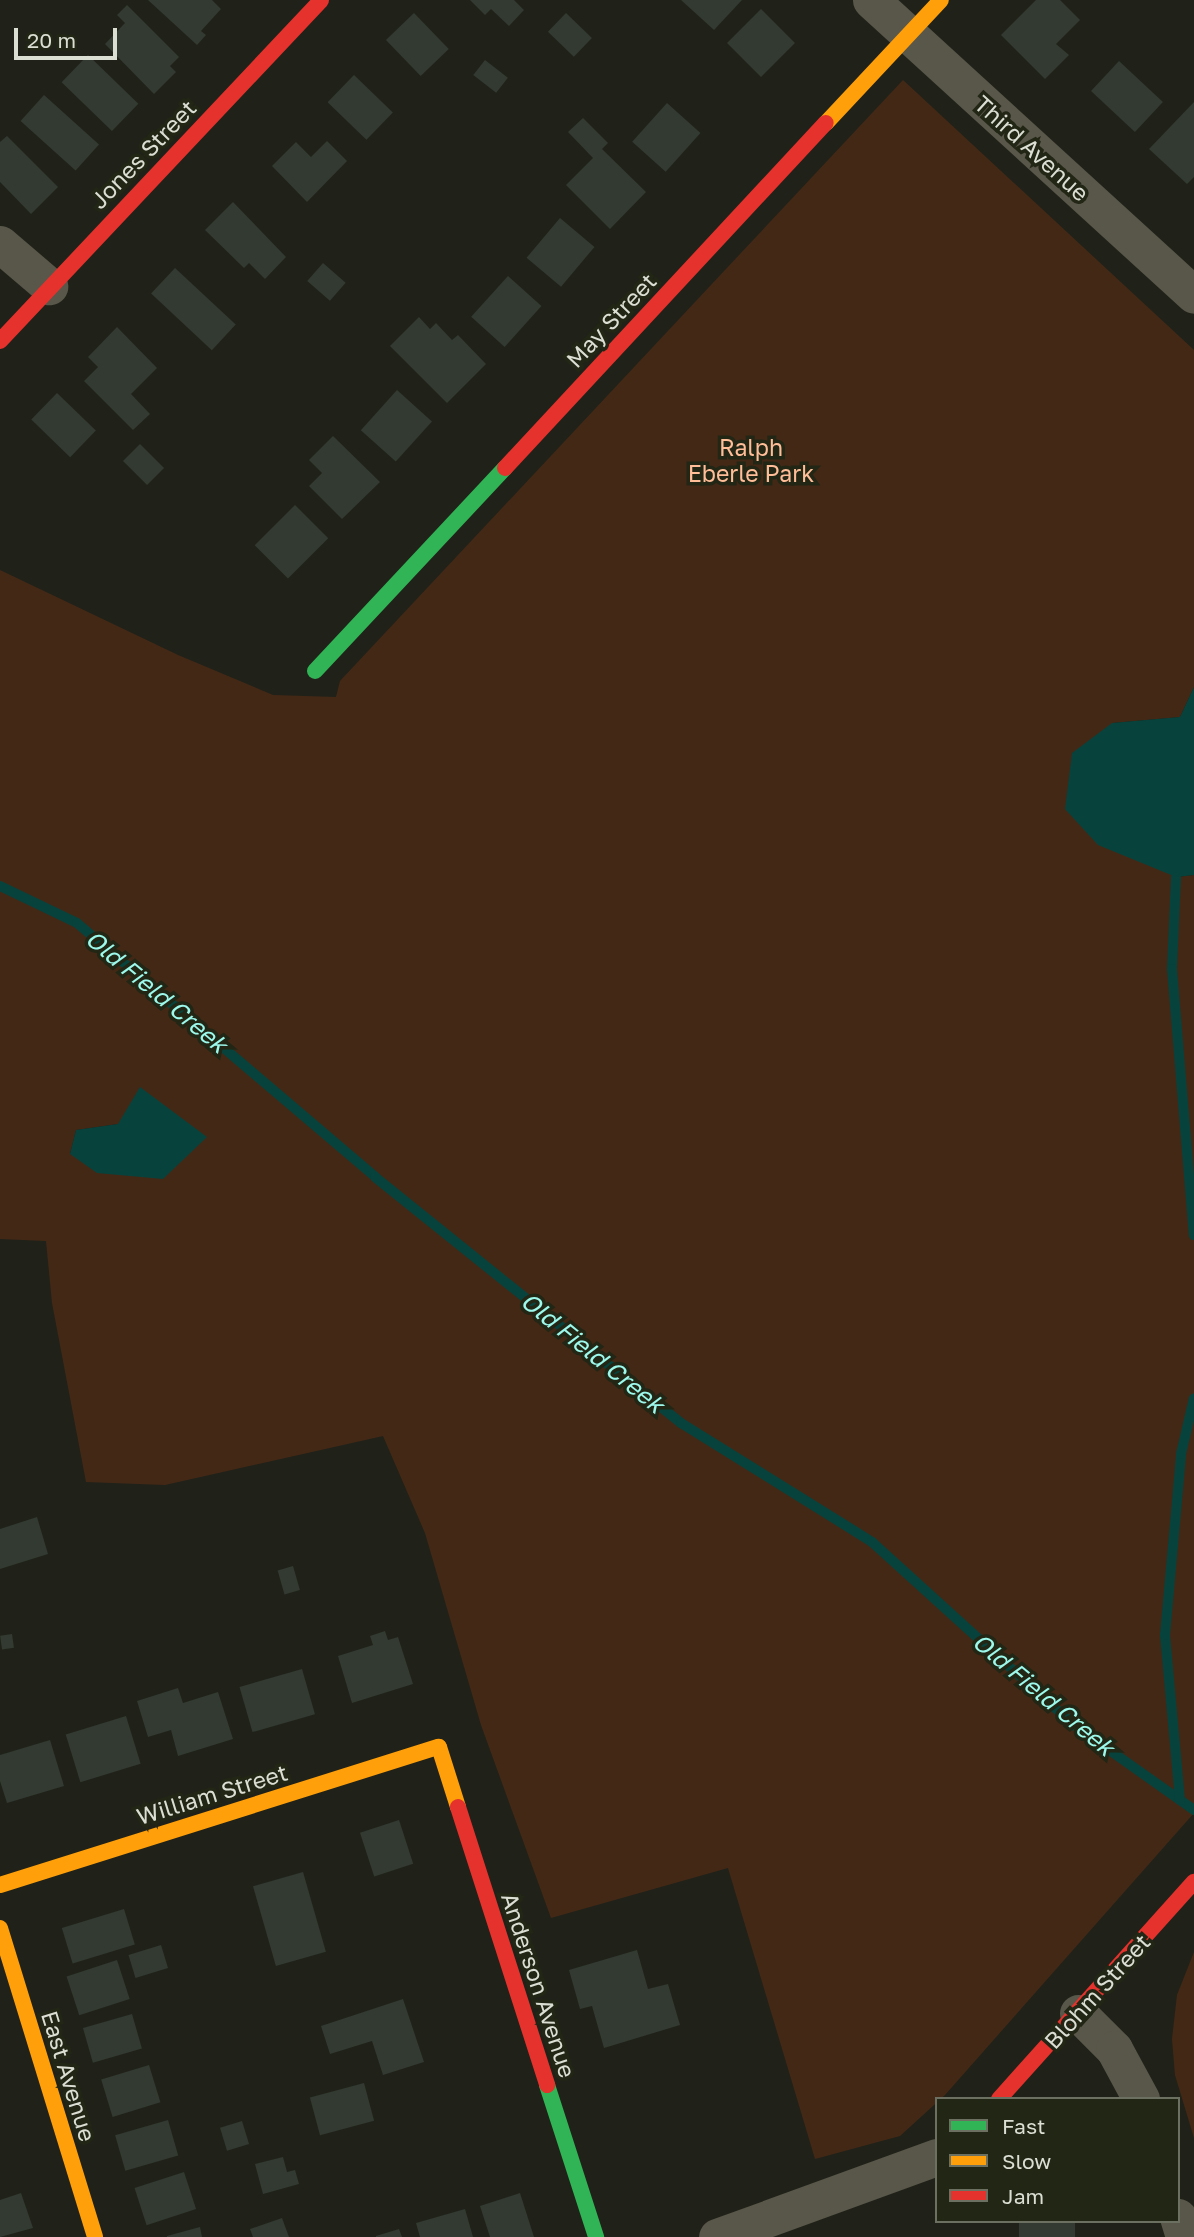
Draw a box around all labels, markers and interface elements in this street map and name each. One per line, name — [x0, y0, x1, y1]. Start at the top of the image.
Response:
scale bar — [18, 14, 121, 58]
text: 20 m — [27, 27, 76, 53]
street label: Third Avenue — [969, 89, 1095, 207]
street label: Jones Street — [84, 94, 202, 214]
street label: May Street — [560, 267, 662, 373]
park label: Ralph Eberle Park — [688, 433, 814, 487]
water label: Old Field Creek — [80, 924, 234, 1058]
water label: Old Field Creek — [516, 1286, 670, 1418]
water label: Old Field Creek — [967, 1627, 1121, 1761]
street label: William Street — [133, 1758, 291, 1830]
street label: Anderson Avenue — [496, 1889, 582, 2081]
street label: Blohm Street — [1038, 1928, 1156, 2054]
street label: East Avenue — [36, 2007, 102, 2145]
legend — [935, 2097, 1180, 2223]
text: Fast — [1002, 2113, 1045, 2139]
text: Slow — [1002, 2148, 1051, 2174]
text: Jam — [1002, 2183, 1044, 2209]

